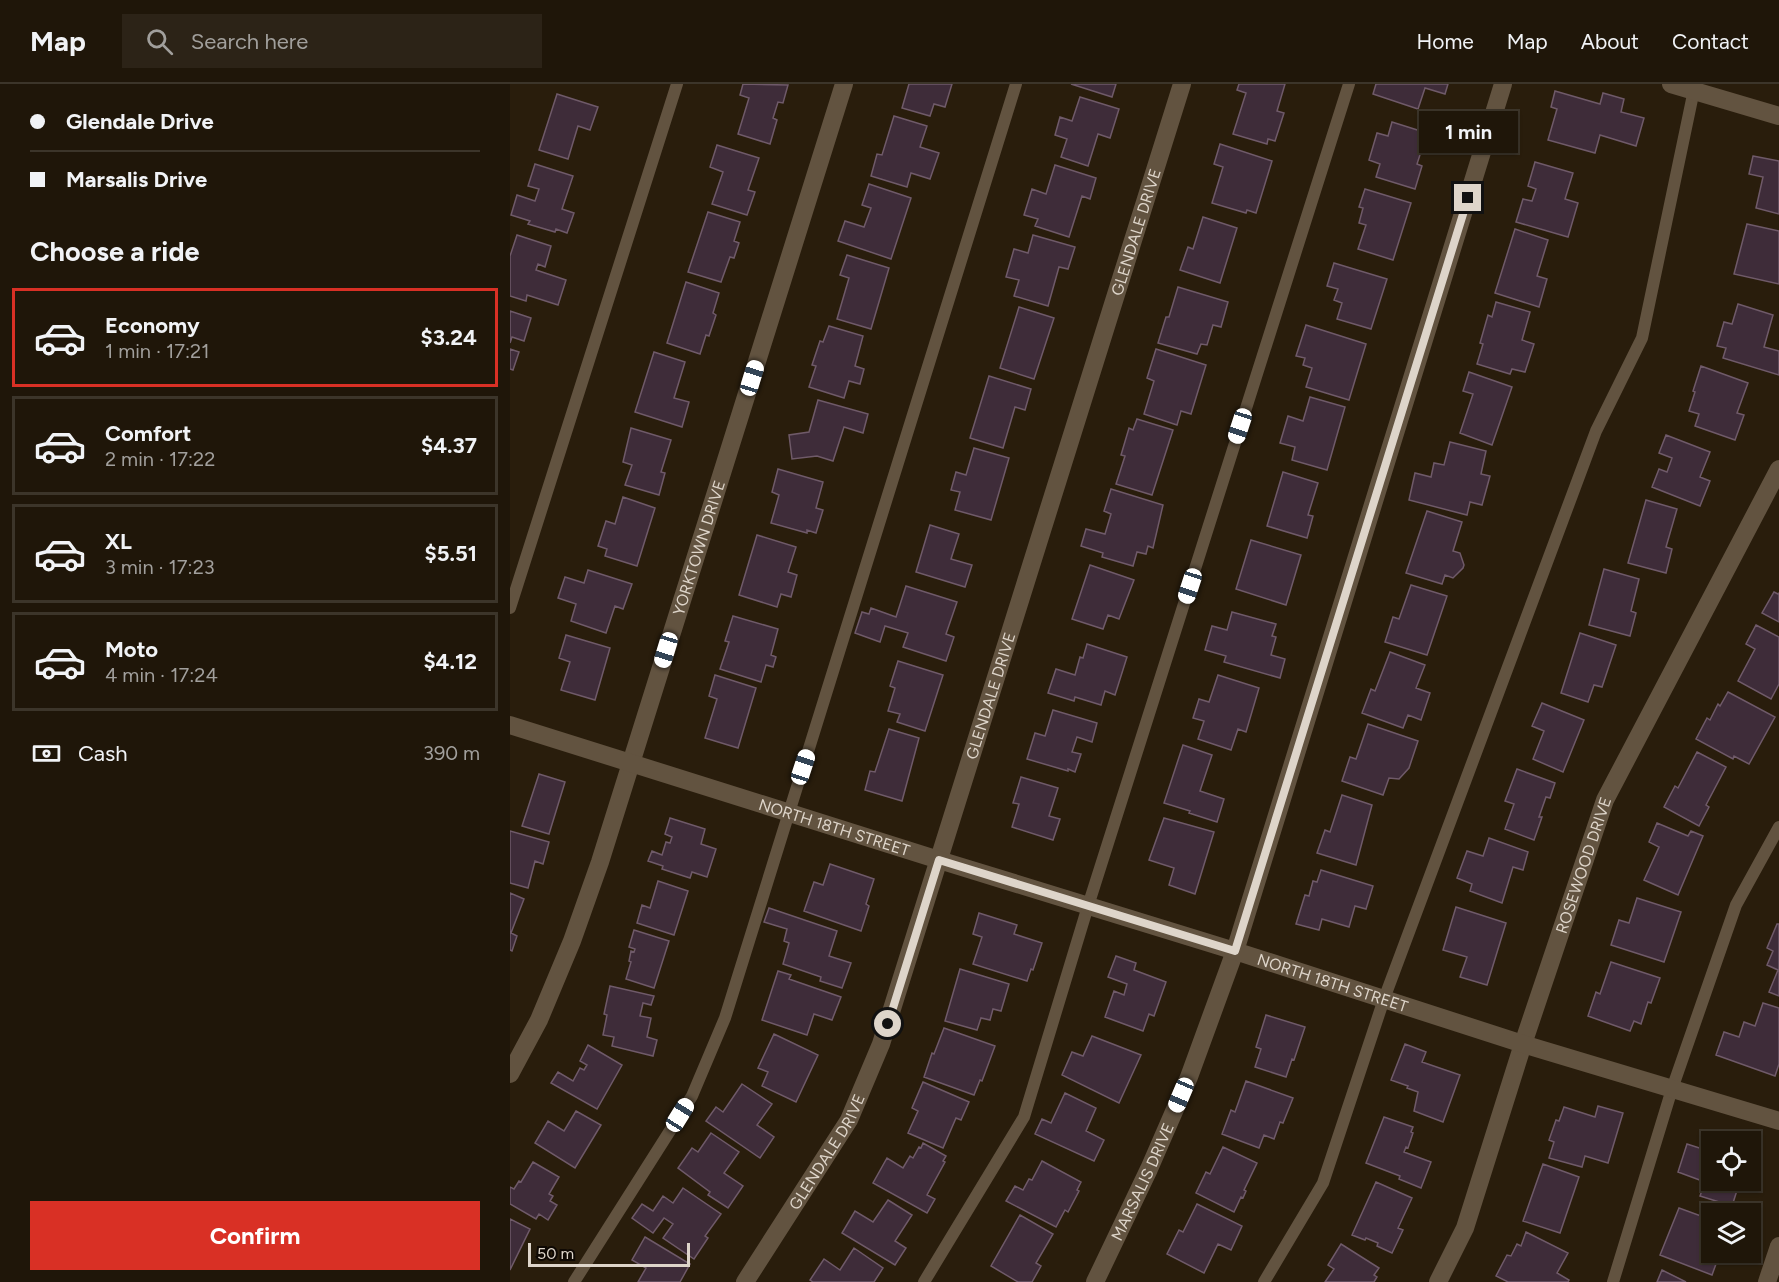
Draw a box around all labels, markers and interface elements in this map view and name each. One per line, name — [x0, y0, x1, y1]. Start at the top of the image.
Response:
search box — [122, 14, 542, 68]
text: Map — [30, 24, 86, 58]
icon: search — [143, 25, 176, 58]
text: Search here — [191, 28, 308, 55]
text: Home — [1417, 29, 1474, 54]
text: Map — [1507, 29, 1548, 54]
text: About — [1581, 29, 1639, 54]
text: Contact — [1672, 29, 1749, 54]
text: Glendale Drive — [66, 108, 214, 135]
callout: 1 min — [1418, 111, 1518, 153]
text: 1 min — [1445, 120, 1492, 144]
text: Marsalis Drive — [66, 166, 207, 193]
street label: GLENDALE DRIVE — [1107, 166, 1165, 298]
route end — [1454, 184, 1481, 211]
text: Choose a ride — [30, 235, 199, 268]
icon: car — [33, 311, 87, 365]
text: Economy — [105, 312, 200, 339]
text: $3.24 — [420, 324, 477, 351]
text: 1 min · 17:21 — [105, 339, 209, 363]
car — [738, 358, 766, 398]
car — [1226, 406, 1254, 446]
icon: car — [33, 419, 87, 473]
text: Comfort — [105, 420, 191, 447]
text: $4.37 — [421, 432, 477, 459]
text: 2 min · 17:22 — [105, 447, 215, 471]
street label: YORKTOWN DRIVE — [669, 478, 729, 618]
icon: car — [33, 527, 87, 581]
text: XL — [105, 528, 132, 555]
text: $5.51 — [425, 540, 477, 567]
text: 3 min · 17:23 — [105, 555, 215, 579]
car — [1176, 566, 1204, 606]
car — [652, 630, 680, 670]
street label: GLENDALE DRIVE — [962, 630, 1019, 762]
icon: car — [33, 635, 87, 689]
text: Moto — [105, 636, 158, 663]
text: $4.12 — [423, 648, 477, 675]
text: 4 min · 17:24 — [105, 663, 218, 687]
icon: cash — [30, 737, 63, 770]
text: Cash — [78, 740, 128, 767]
text: 390 m — [423, 741, 480, 765]
car — [789, 747, 817, 787]
street label: NORTH 18TH STREET — [756, 795, 912, 860]
street label: ROSEWOOD DRIVE — [1552, 795, 1615, 936]
street label: NORTH 18TH STREET — [1255, 950, 1410, 1016]
route start — [874, 1010, 901, 1037]
car — [1166, 1075, 1196, 1115]
street label: GLENDALE DRIVE — [785, 1091, 869, 1213]
car — [663, 1095, 697, 1135]
street label: MARSALIS DRIVE — [1107, 1120, 1178, 1244]
map controls — [1701, 1131, 1761, 1263]
button: locate — [1701, 1131, 1761, 1191]
button: Confirm — [30, 1201, 480, 1270]
button: layers — [1701, 1203, 1761, 1263]
scale bar — [528, 1240, 690, 1268]
text: 50 m — [537, 1244, 574, 1263]

